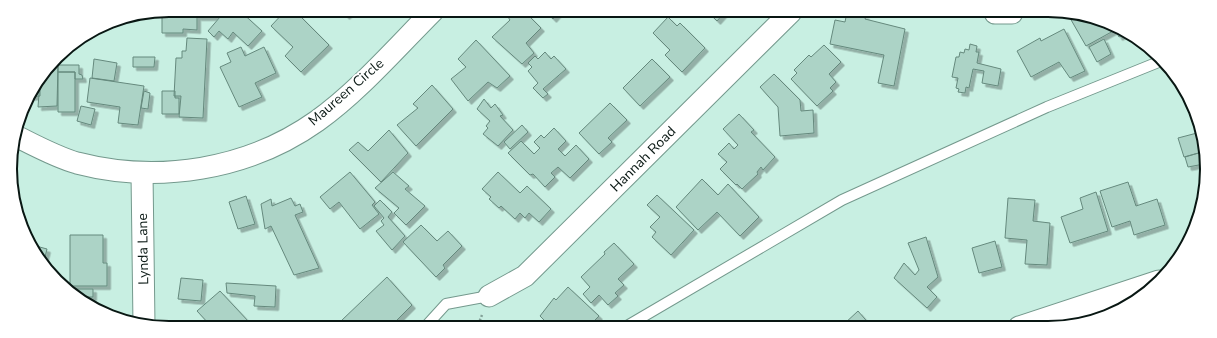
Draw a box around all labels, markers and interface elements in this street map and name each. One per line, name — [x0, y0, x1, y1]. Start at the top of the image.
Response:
street label: Maureen Circle — [304, 54, 388, 130]
street label: Hannah Road — [606, 122, 680, 196]
street label: Lynda Lane — [133, 213, 153, 285]

